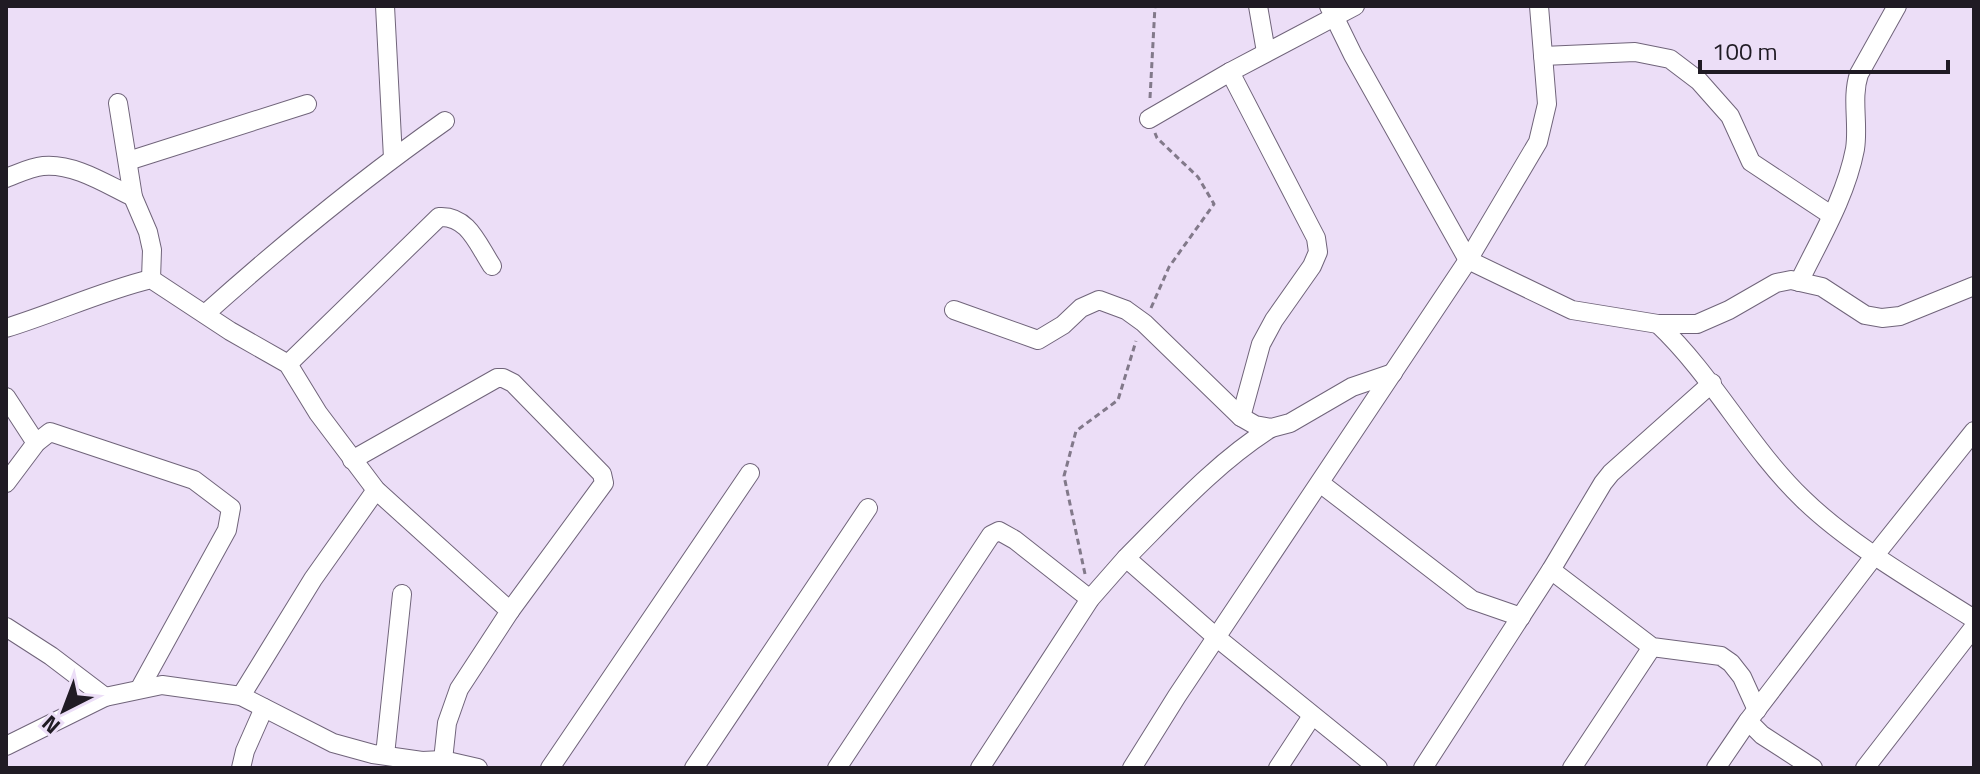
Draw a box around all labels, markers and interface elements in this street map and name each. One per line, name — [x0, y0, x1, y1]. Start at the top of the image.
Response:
scale bar — [1700, 24, 1948, 74]
text: 100 m — [1712, 33, 1778, 69]
north arrow — [24, 670, 104, 750]
text: N — [34, 707, 68, 743]

